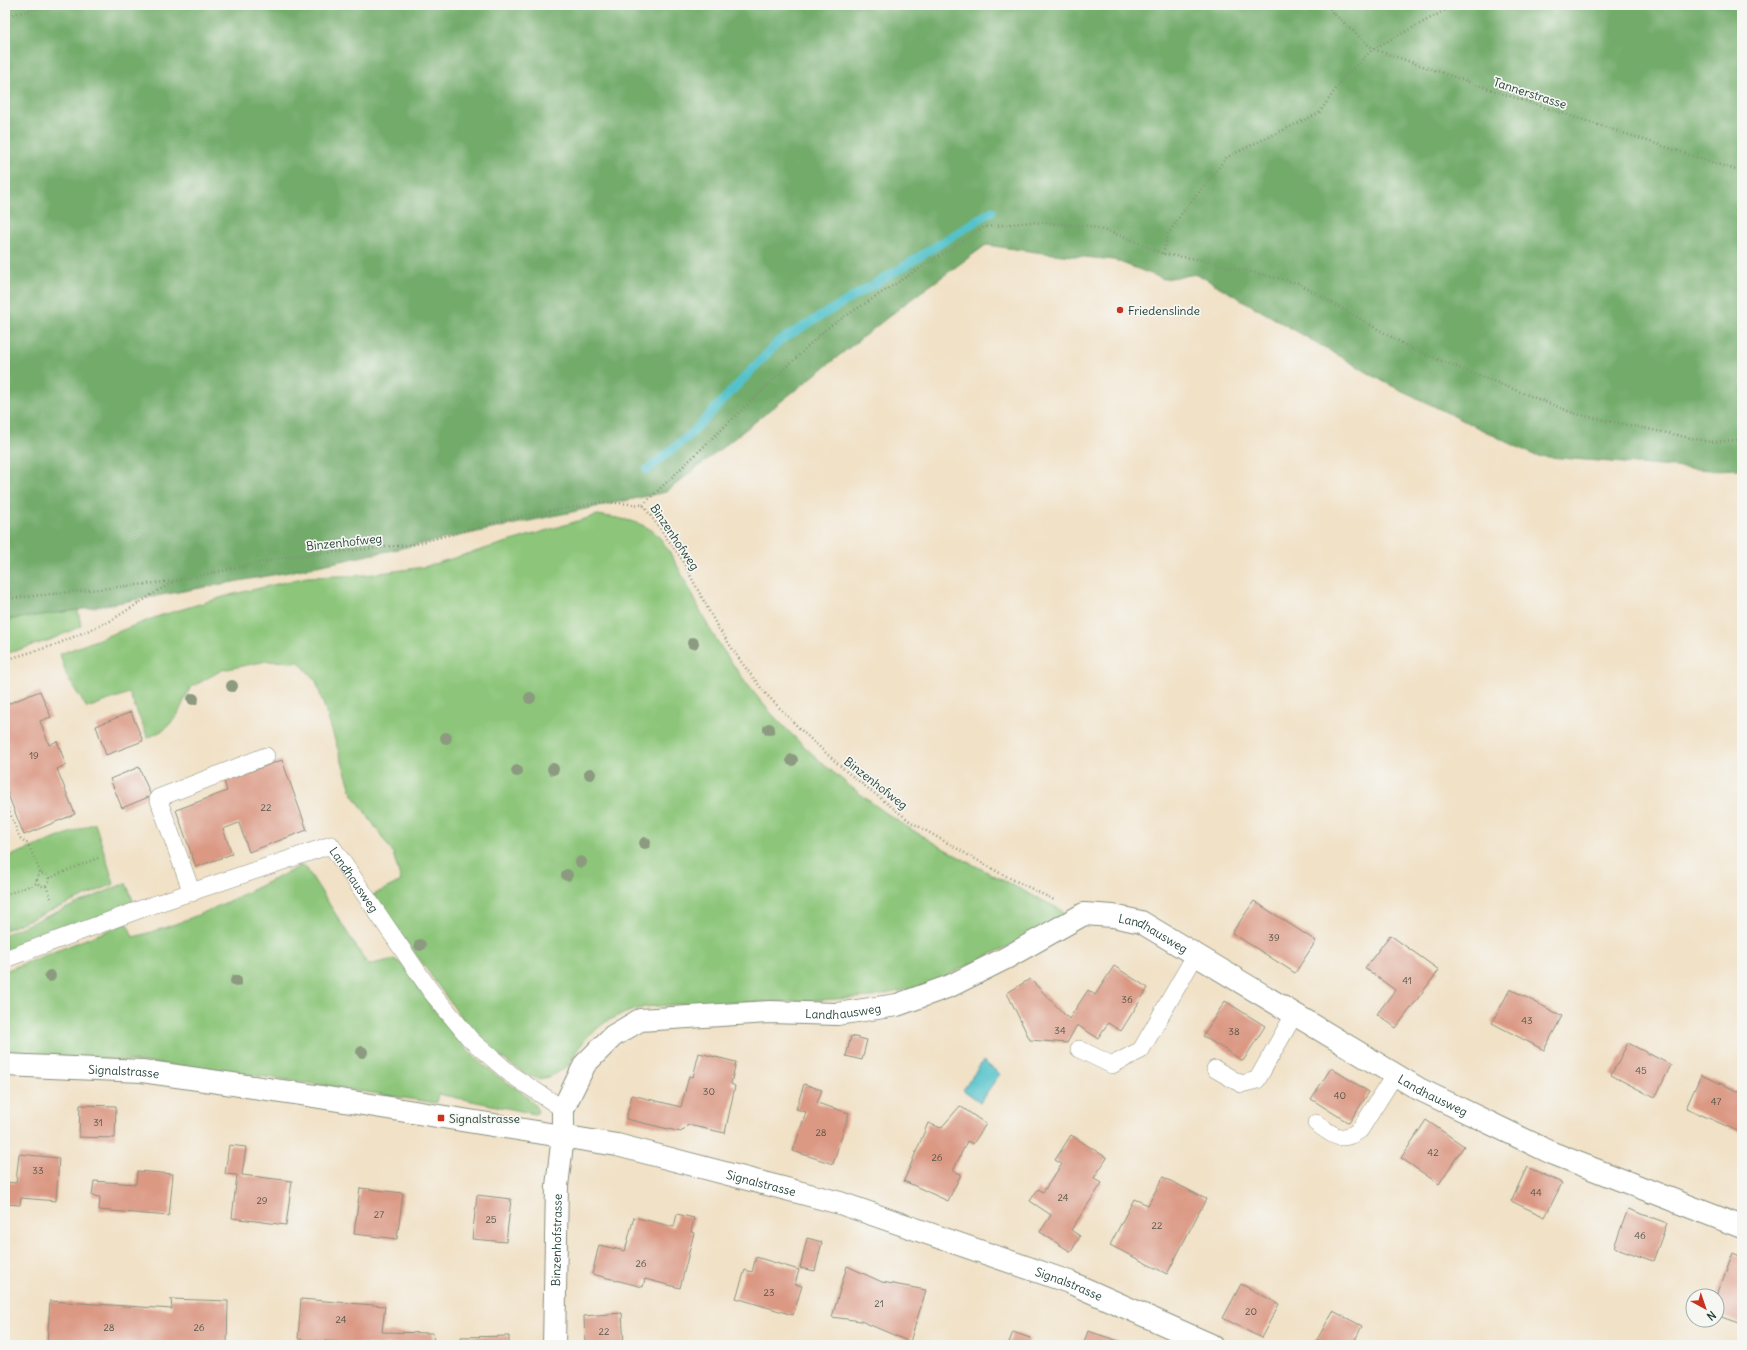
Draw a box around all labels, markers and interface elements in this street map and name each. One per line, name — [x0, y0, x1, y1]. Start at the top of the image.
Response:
street label: Tannerstrasse — [1491, 74, 1569, 112]
place label: Friedenslinde — [1128, 303, 1200, 318]
marker: Friedenslinde — [1115, 305, 1125, 315]
street label: Binzenhofweg — [647, 501, 703, 573]
street label: Binzenhofweg — [305, 531, 383, 553]
house number: 19 — [29, 749, 39, 762]
street label: Binzenhofweg — [841, 754, 911, 812]
house number: 22 — [261, 801, 272, 814]
street label: Landhausweg — [327, 844, 382, 915]
street label: Landhausweg — [1117, 910, 1191, 956]
house number: 39 — [1268, 931, 1280, 944]
house number: 41 — [1402, 974, 1412, 987]
house number: 36 — [1121, 993, 1133, 1006]
street label: Landhausweg — [805, 1000, 882, 1022]
house number: 43 — [1521, 1014, 1533, 1027]
house number: 34 — [1054, 1024, 1066, 1037]
house number: 38 — [1228, 1025, 1240, 1038]
street label: Signalstrasse — [88, 1061, 160, 1081]
house number: 45 — [1635, 1064, 1647, 1077]
street label: Landhausweg — [1395, 1071, 1470, 1119]
house number: 30 — [703, 1085, 715, 1098]
house number: 40 — [1334, 1089, 1346, 1102]
house number: 47 — [1711, 1095, 1721, 1108]
place label: Signalstrasse — [449, 1111, 520, 1126]
marker: Signalstrasse — [436, 1113, 446, 1123]
house number: 31 — [93, 1116, 103, 1129]
house number: 28 — [815, 1126, 827, 1139]
house number: 42 — [1427, 1146, 1439, 1159]
house number: 26 — [931, 1151, 943, 1164]
house number: 33 — [32, 1164, 44, 1177]
street label: Signalstrasse — [725, 1166, 798, 1199]
house number: 44 — [1530, 1186, 1542, 1199]
house number: 24 — [1057, 1191, 1069, 1204]
house number: 29 — [256, 1194, 268, 1207]
street label: Binzenhofstrasse — [548, 1194, 564, 1286]
house number: 27 — [374, 1208, 384, 1221]
house number: 25 — [485, 1213, 497, 1226]
house number: 22 — [1152, 1219, 1163, 1232]
house number: 46 — [1634, 1229, 1646, 1242]
house number: 26 — [635, 1257, 647, 1270]
street label: Signalstrasse — [1033, 1263, 1105, 1303]
house number: 23 — [763, 1286, 775, 1299]
north arrow — [1685, 1288, 1725, 1328]
house number: 21 — [874, 1297, 884, 1310]
house number: 20 — [1245, 1305, 1257, 1318]
text: N — [1704, 1308, 1719, 1323]
house number: 24 — [335, 1313, 347, 1326]
house number: 28 — [103, 1321, 115, 1334]
house number: 26 — [193, 1321, 205, 1334]
house number: 22 — [599, 1325, 610, 1338]

